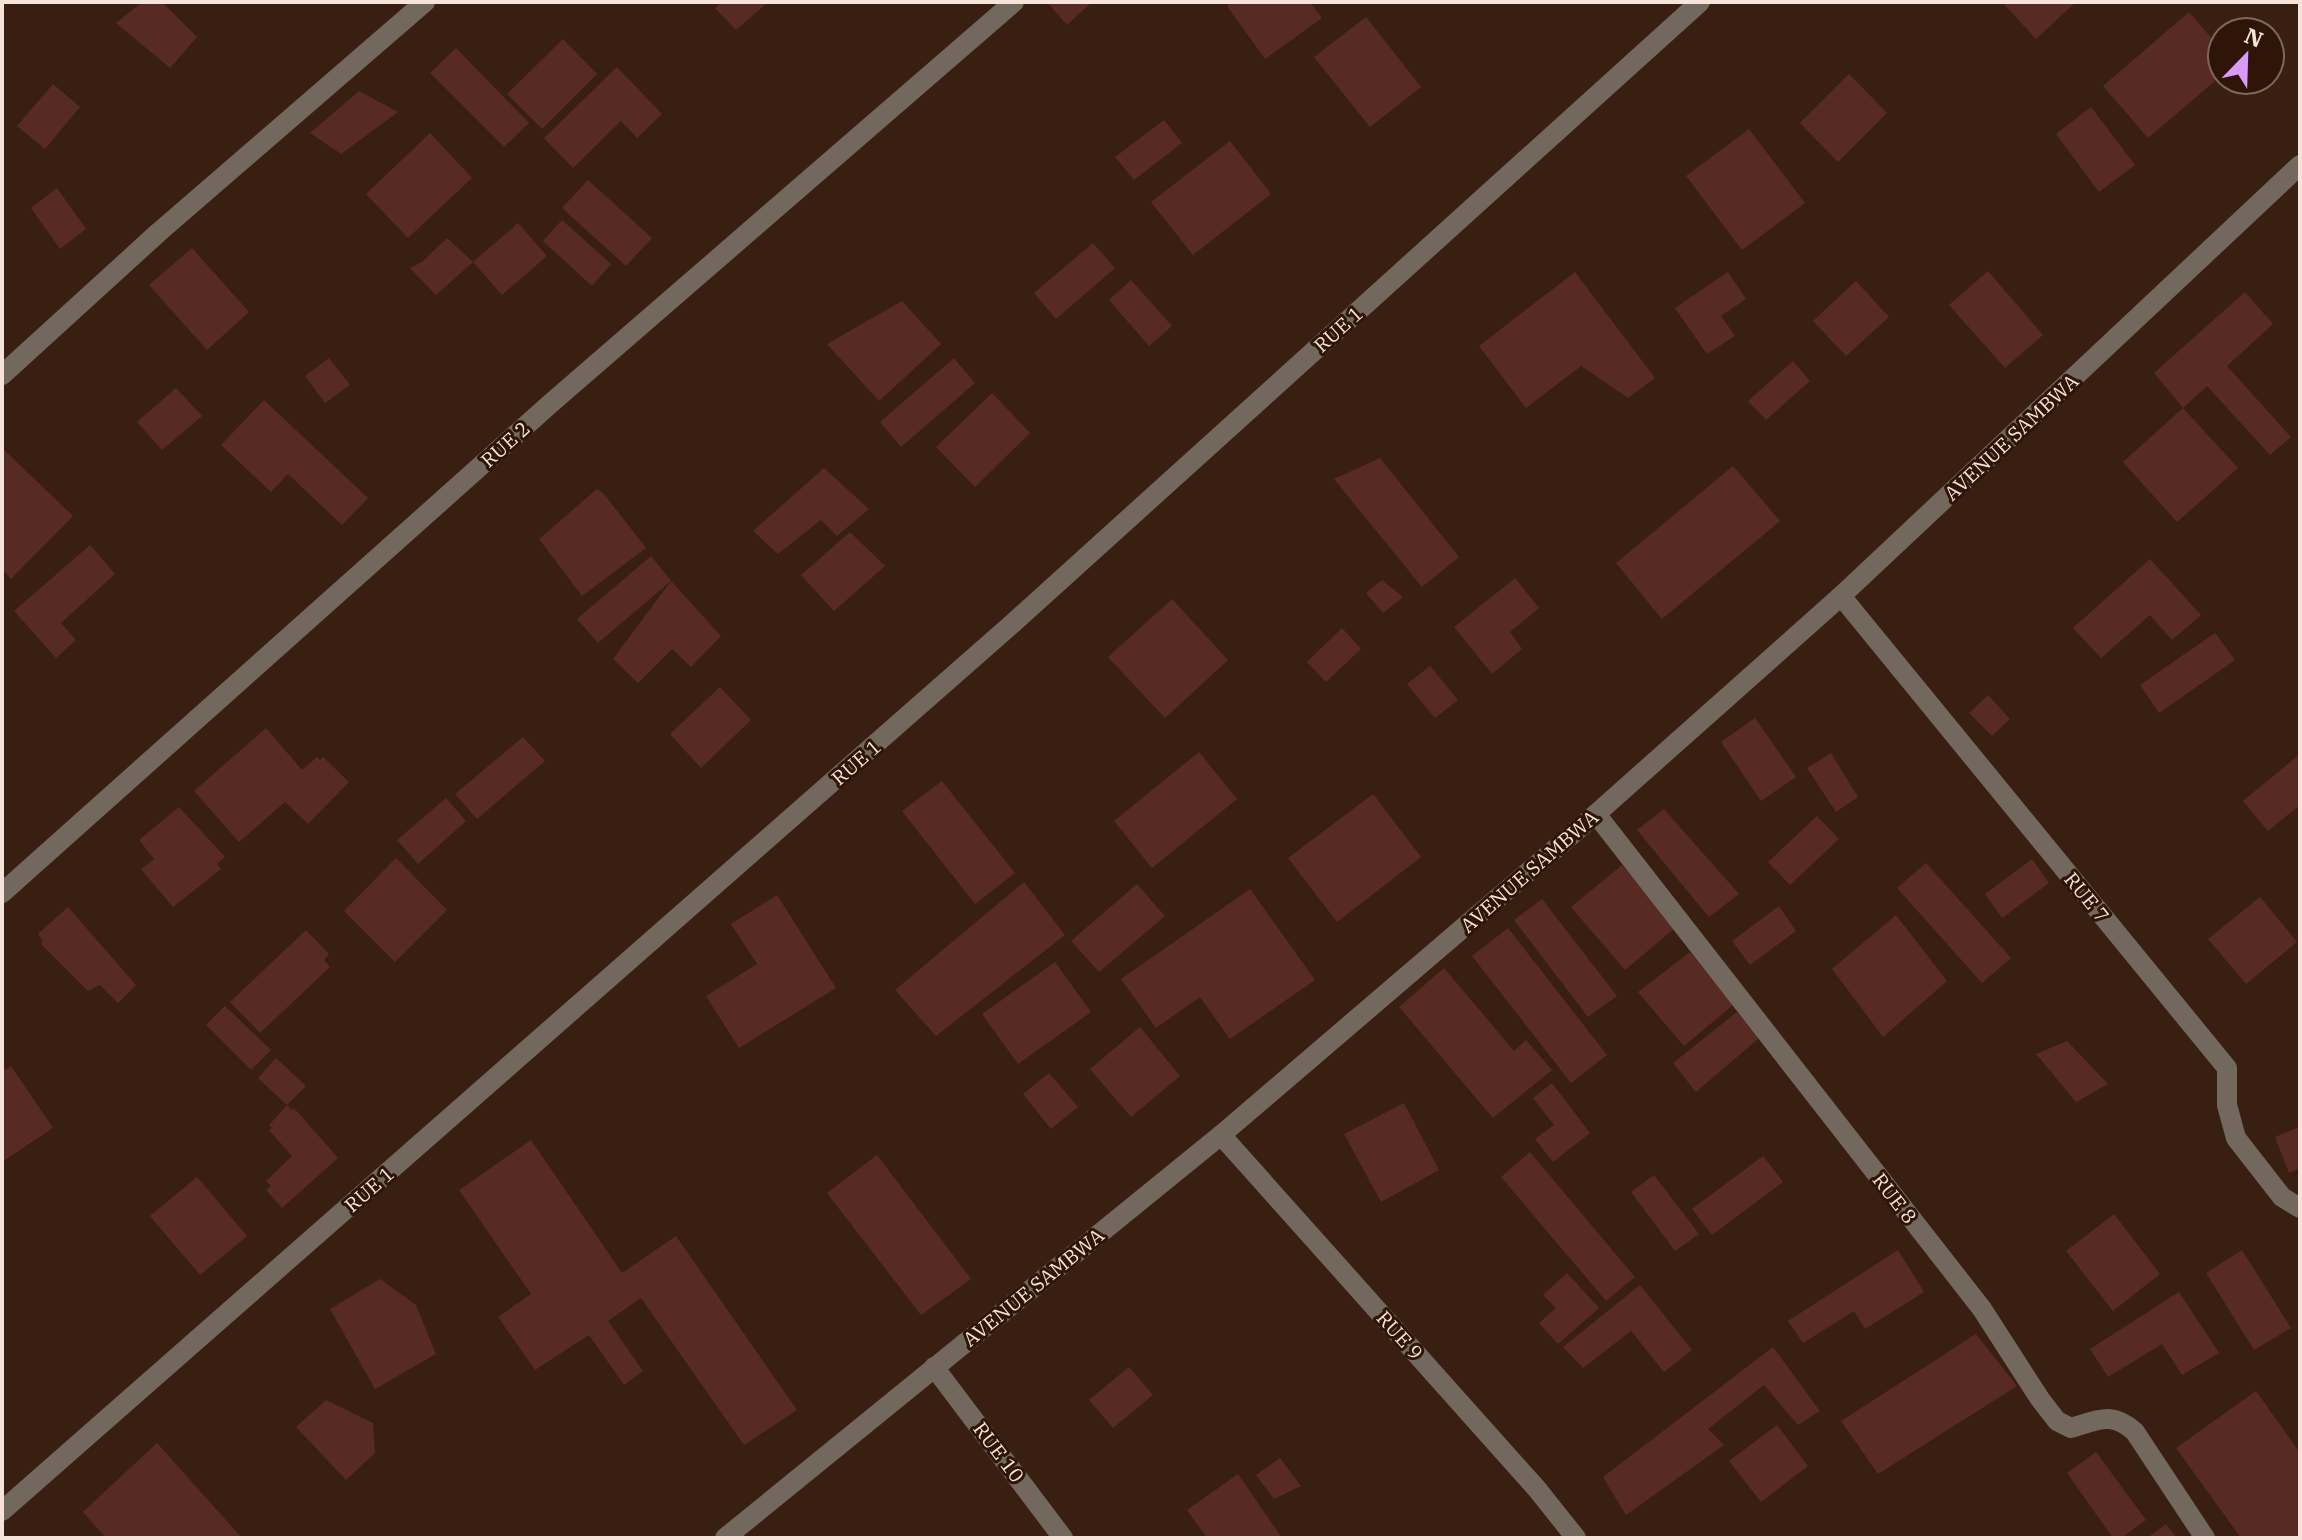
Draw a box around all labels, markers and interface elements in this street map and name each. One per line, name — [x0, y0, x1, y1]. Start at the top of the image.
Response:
north arrow — [2206, 16, 2286, 96]
text: N — [2240, 20, 2268, 54]
street label: RUE 1 — [1308, 300, 1368, 358]
street label: AVENUE SAMBWA — [1938, 367, 2084, 506]
street label: RUE 2 — [475, 415, 535, 473]
street label: RUE 1 — [825, 733, 887, 791]
street label: AVENUE SAMBWA — [1454, 803, 1604, 938]
street label: RUE 7 — [2058, 866, 2116, 928]
street label: RUE 1 — [338, 1160, 400, 1218]
street label: RUE 8 — [1867, 1167, 1923, 1229]
street label: AVENUE SAMBWA — [957, 1221, 1110, 1352]
street label: RUE 9 — [1371, 1305, 1429, 1365]
street label: RUE 10 — [967, 1416, 1031, 1488]

